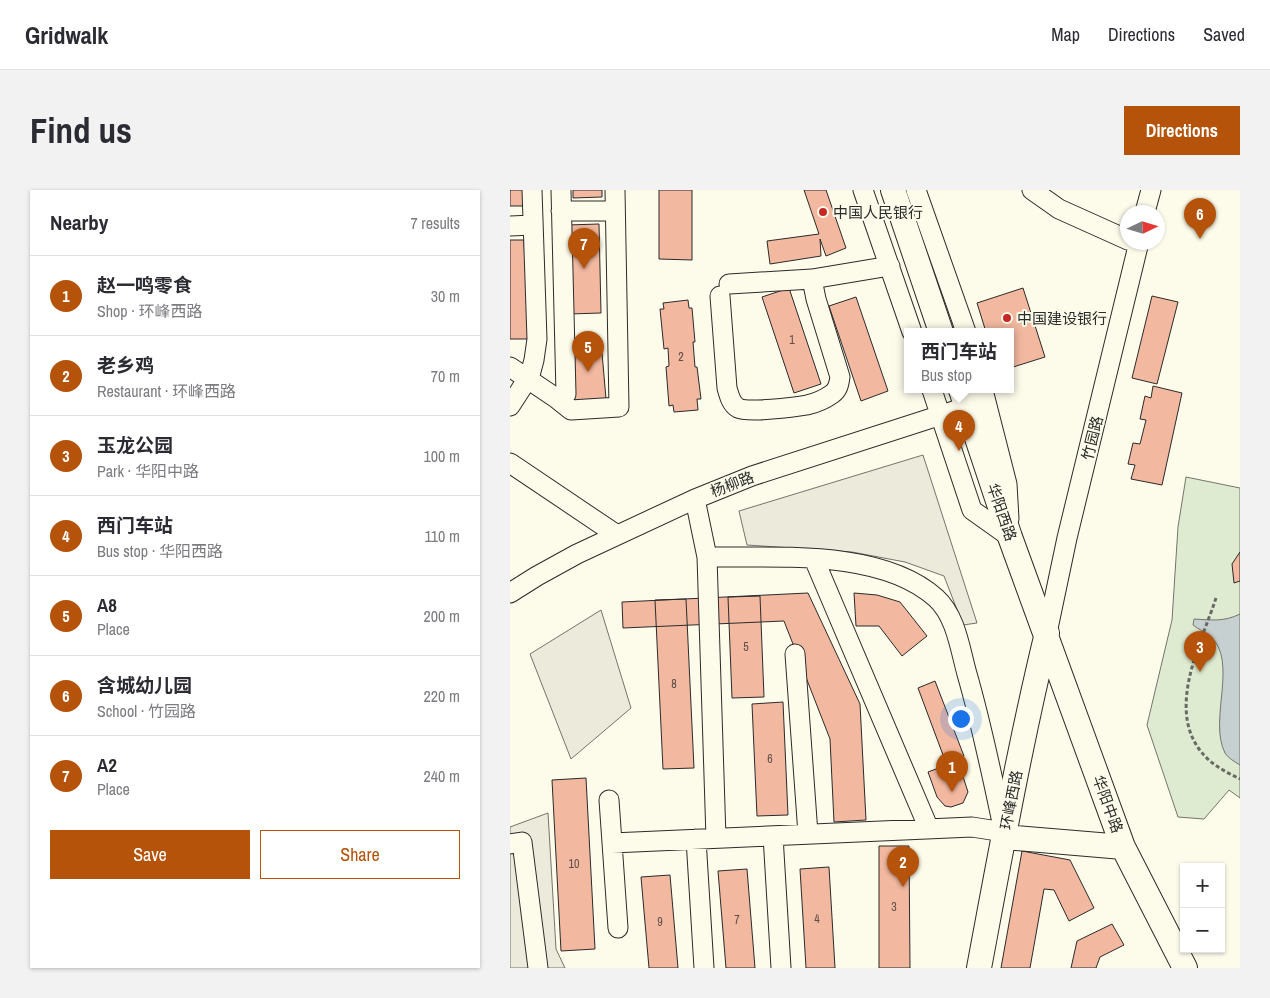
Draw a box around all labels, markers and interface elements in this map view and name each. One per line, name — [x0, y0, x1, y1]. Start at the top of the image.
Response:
text: Gridwalk — [25, 19, 108, 51]
text: Map — [1051, 22, 1080, 47]
text: Directions — [1108, 22, 1175, 47]
text: Saved — [1203, 22, 1245, 47]
button: Directions — [1124, 106, 1240, 155]
text: Find us — [30, 107, 132, 154]
pin: 6 — [1184, 198, 1216, 239]
place label: 中国人民银行 — [833, 202, 923, 223]
north arrow — [1120, 205, 1165, 250]
marker: 中国人民银行 — [817, 206, 829, 218]
text: Nearby — [50, 208, 108, 237]
text: 7 results — [410, 212, 460, 234]
pin: 7 — [568, 228, 600, 269]
text: 赵一鸣零食 — [97, 272, 192, 298]
text: 1 — [62, 285, 70, 307]
text: 30 m — [431, 285, 460, 307]
text: Shop · 环峰西路 — [97, 300, 203, 322]
place label: 中国建设银行 — [1017, 308, 1107, 329]
marker: 中国建设银行 — [1001, 312, 1013, 324]
popup — [904, 328, 1014, 393]
pin: 5 — [572, 331, 604, 372]
house number: 1 — [789, 332, 795, 348]
text: 西门车站 — [921, 338, 997, 364]
house number: 2 — [678, 349, 684, 365]
text: 老乡鸡 — [97, 352, 154, 378]
text: Bus stop — [921, 364, 972, 386]
text: 2 — [62, 365, 70, 387]
text: 70 m — [431, 365, 460, 387]
text: Restaurant · 环峰西路 — [97, 380, 236, 402]
pin: 4 — [943, 410, 975, 451]
street label: 竹园路 — [1076, 414, 1108, 462]
text: 玉龙公园 — [97, 432, 173, 458]
text: 3 — [62, 445, 70, 467]
text: 100 m — [424, 445, 460, 467]
text: Park · 华阳中路 — [97, 460, 199, 482]
street label: 杨柳路 — [707, 466, 757, 502]
street label: 华阳西路 — [982, 480, 1022, 544]
text: 西门车站 — [97, 512, 173, 538]
text: 4 — [62, 525, 70, 547]
text: 110 m — [424, 525, 460, 547]
text: Bus stop · 华阳西路 — [97, 540, 223, 562]
text: A8 — [97, 592, 117, 618]
text: 5 — [62, 605, 70, 627]
text: 200 m — [424, 605, 460, 627]
text: Place — [97, 618, 130, 640]
pin: 3 — [1184, 631, 1216, 672]
house number: 5 — [743, 639, 749, 655]
text: 含城幼儿园 — [97, 672, 192, 698]
house number: 8 — [671, 676, 677, 692]
text: 6 — [62, 685, 70, 707]
text: 220 m — [424, 685, 460, 707]
text: School · 竹园路 — [97, 700, 196, 722]
your location — [948, 706, 974, 732]
house number: 6 — [767, 751, 773, 767]
pin: 1 — [936, 751, 968, 792]
text: A2 — [97, 752, 117, 778]
text: 7 — [62, 765, 70, 787]
text: 240 m — [424, 765, 460, 787]
street label: 环峰西路 — [995, 769, 1027, 831]
street label: 华阳中路 — [1088, 772, 1128, 836]
text: Place — [97, 778, 130, 800]
button: Save — [50, 830, 250, 879]
button: Share — [260, 830, 460, 879]
pin: 2 — [887, 846, 919, 887]
house number: 10 — [569, 856, 579, 872]
map controls — [1180, 863, 1225, 953]
button: + — [1180, 863, 1225, 908]
house number: 3 — [891, 899, 897, 915]
button: − — [1180, 908, 1225, 953]
house number: 4 — [814, 911, 820, 927]
house number: 7 — [734, 912, 740, 928]
house number: 9 — [657, 914, 663, 930]

